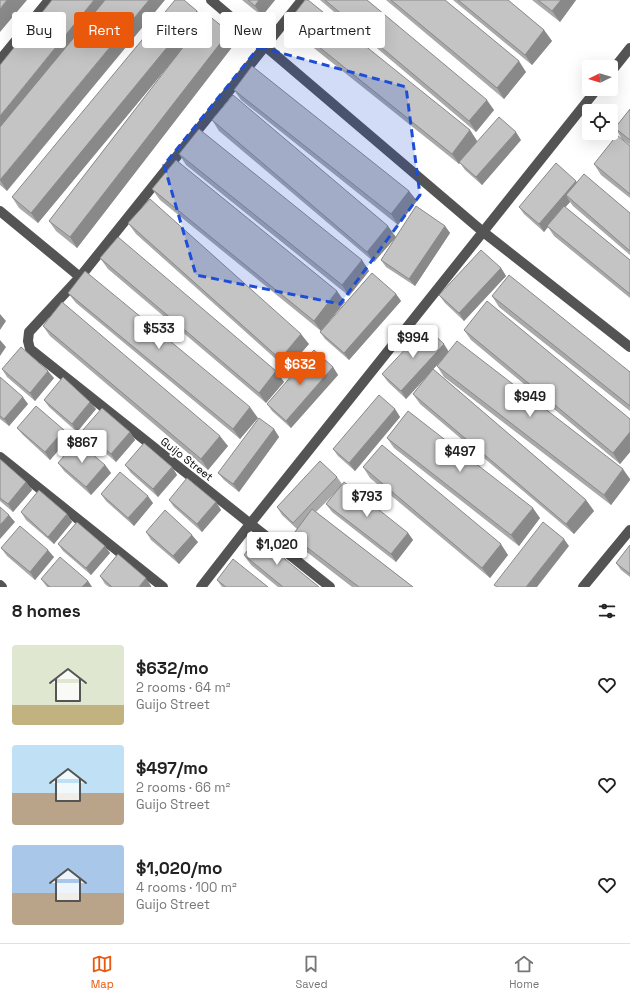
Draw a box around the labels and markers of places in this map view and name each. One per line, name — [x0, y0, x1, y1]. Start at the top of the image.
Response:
pin: $533 — [135, 316, 183, 350]
pin: $994 — [389, 325, 437, 359]
pin: $632 — [276, 352, 324, 386]
pin: $949 — [506, 384, 554, 418]
pin: $867 — [58, 430, 106, 464]
pin: $497 — [436, 439, 484, 473]
pin: $793 — [343, 484, 391, 518]
pin: $1,020 — [244, 532, 310, 566]

